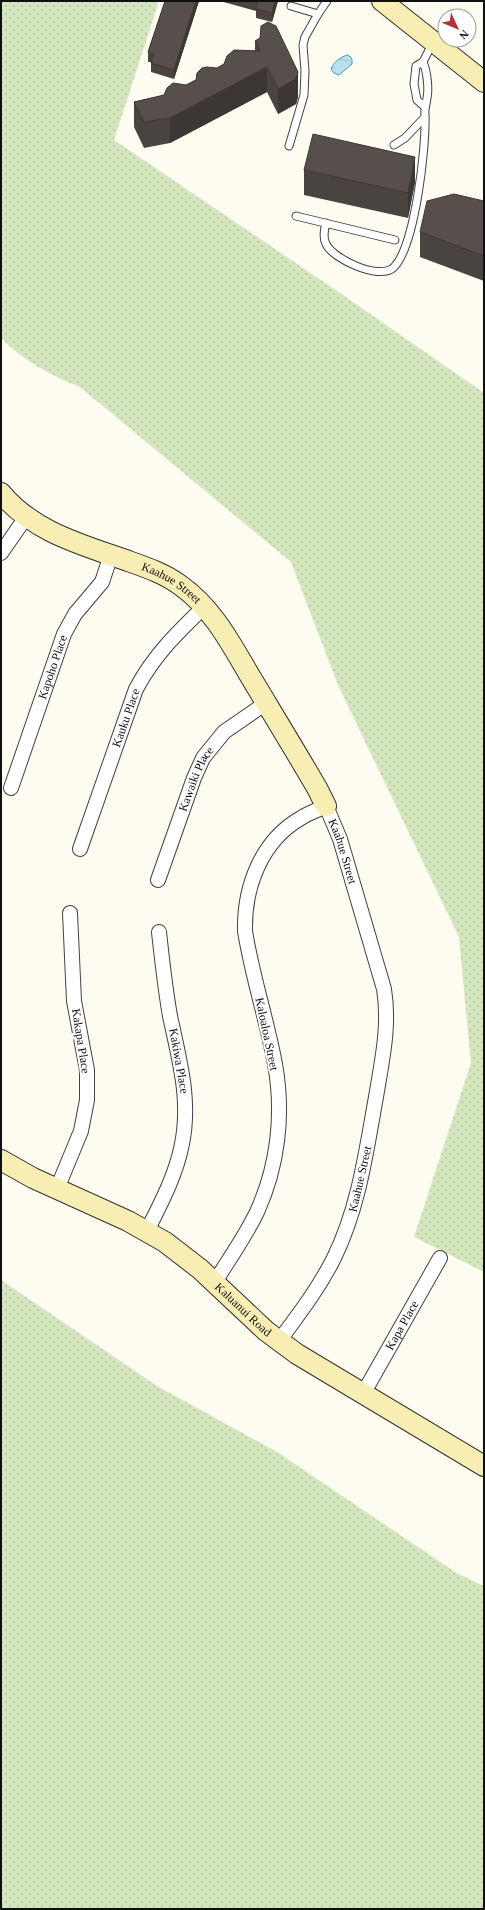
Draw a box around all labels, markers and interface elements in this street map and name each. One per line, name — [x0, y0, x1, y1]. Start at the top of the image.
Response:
north arrow — [437, 8, 477, 48]
text: N — [457, 28, 471, 42]
street label: Kaahue Street — [140, 559, 205, 607]
street label: Kapoho Place — [35, 633, 70, 701]
street label: Kauku Place — [109, 687, 143, 749]
street label: Kawaiki Place — [176, 744, 216, 813]
street label: Kaahue Street — [325, 817, 360, 886]
street label: Kaloaloa Street — [252, 996, 282, 1072]
street label: Kakapa Place — [69, 1007, 93, 1075]
street label: Kakiwa Place — [166, 1027, 192, 1095]
street label: Kaahue Street — [346, 1144, 375, 1214]
street label: Kaluanui Road — [212, 1280, 274, 1340]
street label: Kapa Place — [382, 1298, 421, 1352]

